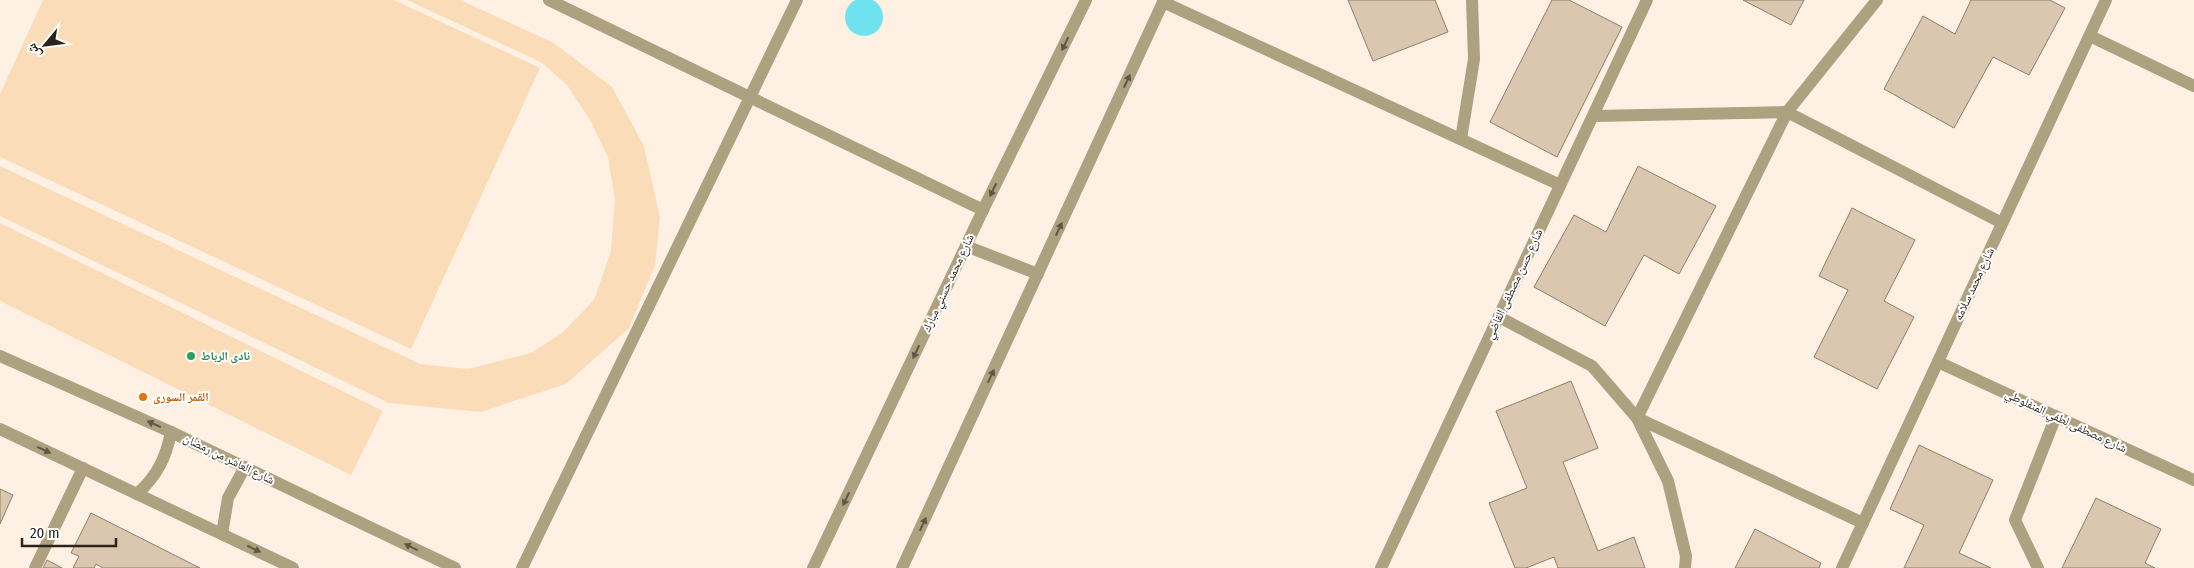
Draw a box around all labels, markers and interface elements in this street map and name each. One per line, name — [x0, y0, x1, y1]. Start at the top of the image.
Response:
north arrow — [20, 20, 70, 70]
one-way arrow — [1061, 37, 1069, 51]
text: ش — [23, 40, 45, 62]
one-way arrow — [1123, 74, 1131, 88]
one-way arrow — [989, 182, 997, 197]
one-way arrow — [1055, 222, 1063, 236]
street label: شارع حسن مصطفى القاضي — [1482, 227, 1548, 343]
street label: شارع محمد حسني مبارك — [919, 232, 980, 335]
street label: شارع محمد سلامه — [1951, 245, 1998, 323]
one-way arrow — [911, 345, 919, 359]
place label: نادى الرباط — [201, 349, 250, 364]
marker: نادى الرباط — [185, 350, 197, 362]
one-way arrow — [987, 369, 995, 383]
street label: شارع مصطفى لطفي المنفلوطي — [2002, 387, 2129, 458]
place label: القمر السورى — [153, 390, 209, 405]
marker: القمر السورى — [137, 391, 149, 403]
one-way arrow — [147, 419, 161, 427]
street label: شارع العاشر من رمضان — [181, 431, 277, 488]
one-way arrow — [37, 446, 51, 454]
one-way arrow — [842, 492, 850, 506]
scale bar — [22, 516, 116, 548]
one-way arrow — [919, 517, 927, 531]
text: 20 m — [30, 524, 60, 542]
one-way arrow — [404, 543, 418, 551]
one-way arrow — [247, 546, 261, 554]

